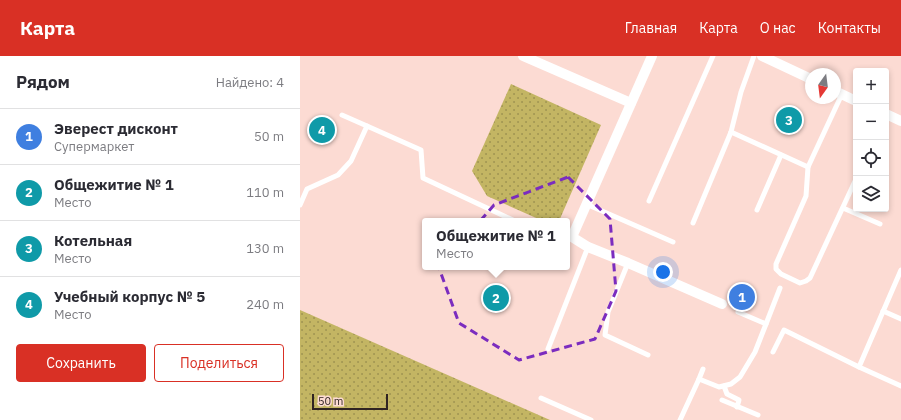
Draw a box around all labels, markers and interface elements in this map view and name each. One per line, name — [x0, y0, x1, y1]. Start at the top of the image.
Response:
text: Карта — [20, 16, 75, 40]
text: Главная — [625, 19, 677, 37]
text: Карта — [699, 19, 738, 37]
text: О нас — [760, 19, 796, 37]
text: Контакты — [818, 19, 881, 37]
north arrow — [805, 68, 841, 104]
map controls — [853, 68, 889, 212]
button: + — [853, 68, 889, 104]
text: Рядом — [16, 71, 70, 93]
text: Найдено: 4 — [216, 74, 284, 91]
button: − — [853, 104, 889, 140]
pin: 3 — [776, 105, 802, 135]
pin: 4 — [309, 115, 335, 145]
text: Эверест дисконт — [54, 119, 178, 138]
text: 1 — [25, 128, 33, 145]
text: 50 m — [254, 128, 284, 145]
text: Супермаркет — [54, 138, 134, 155]
button: locate — [853, 140, 889, 176]
text: Общежитие № 1 — [54, 175, 174, 194]
button: layers — [853, 176, 889, 212]
text: 2 — [25, 184, 33, 201]
text: 110 m — [246, 184, 284, 201]
text: Место — [54, 194, 92, 211]
popup — [422, 218, 570, 270]
text: Общежитие № 1 — [436, 226, 556, 245]
text: Котельная — [54, 231, 132, 250]
text: 3 — [25, 240, 33, 257]
text: 130 m — [246, 240, 284, 257]
text: Место — [436, 245, 474, 262]
text: Место — [54, 250, 92, 267]
your location — [653, 262, 673, 282]
pin: 1 — [729, 282, 755, 312]
pin: 2 — [483, 283, 509, 313]
text: Учебный корпус № 5 — [54, 287, 205, 306]
text: 4 — [25, 296, 33, 313]
text: 240 m — [246, 296, 284, 313]
text: Место — [54, 306, 92, 323]
button: Сохранить — [16, 344, 146, 382]
button: Поделиться — [154, 344, 284, 382]
scale bar — [312, 392, 388, 411]
text: 50 m — [318, 394, 343, 408]

